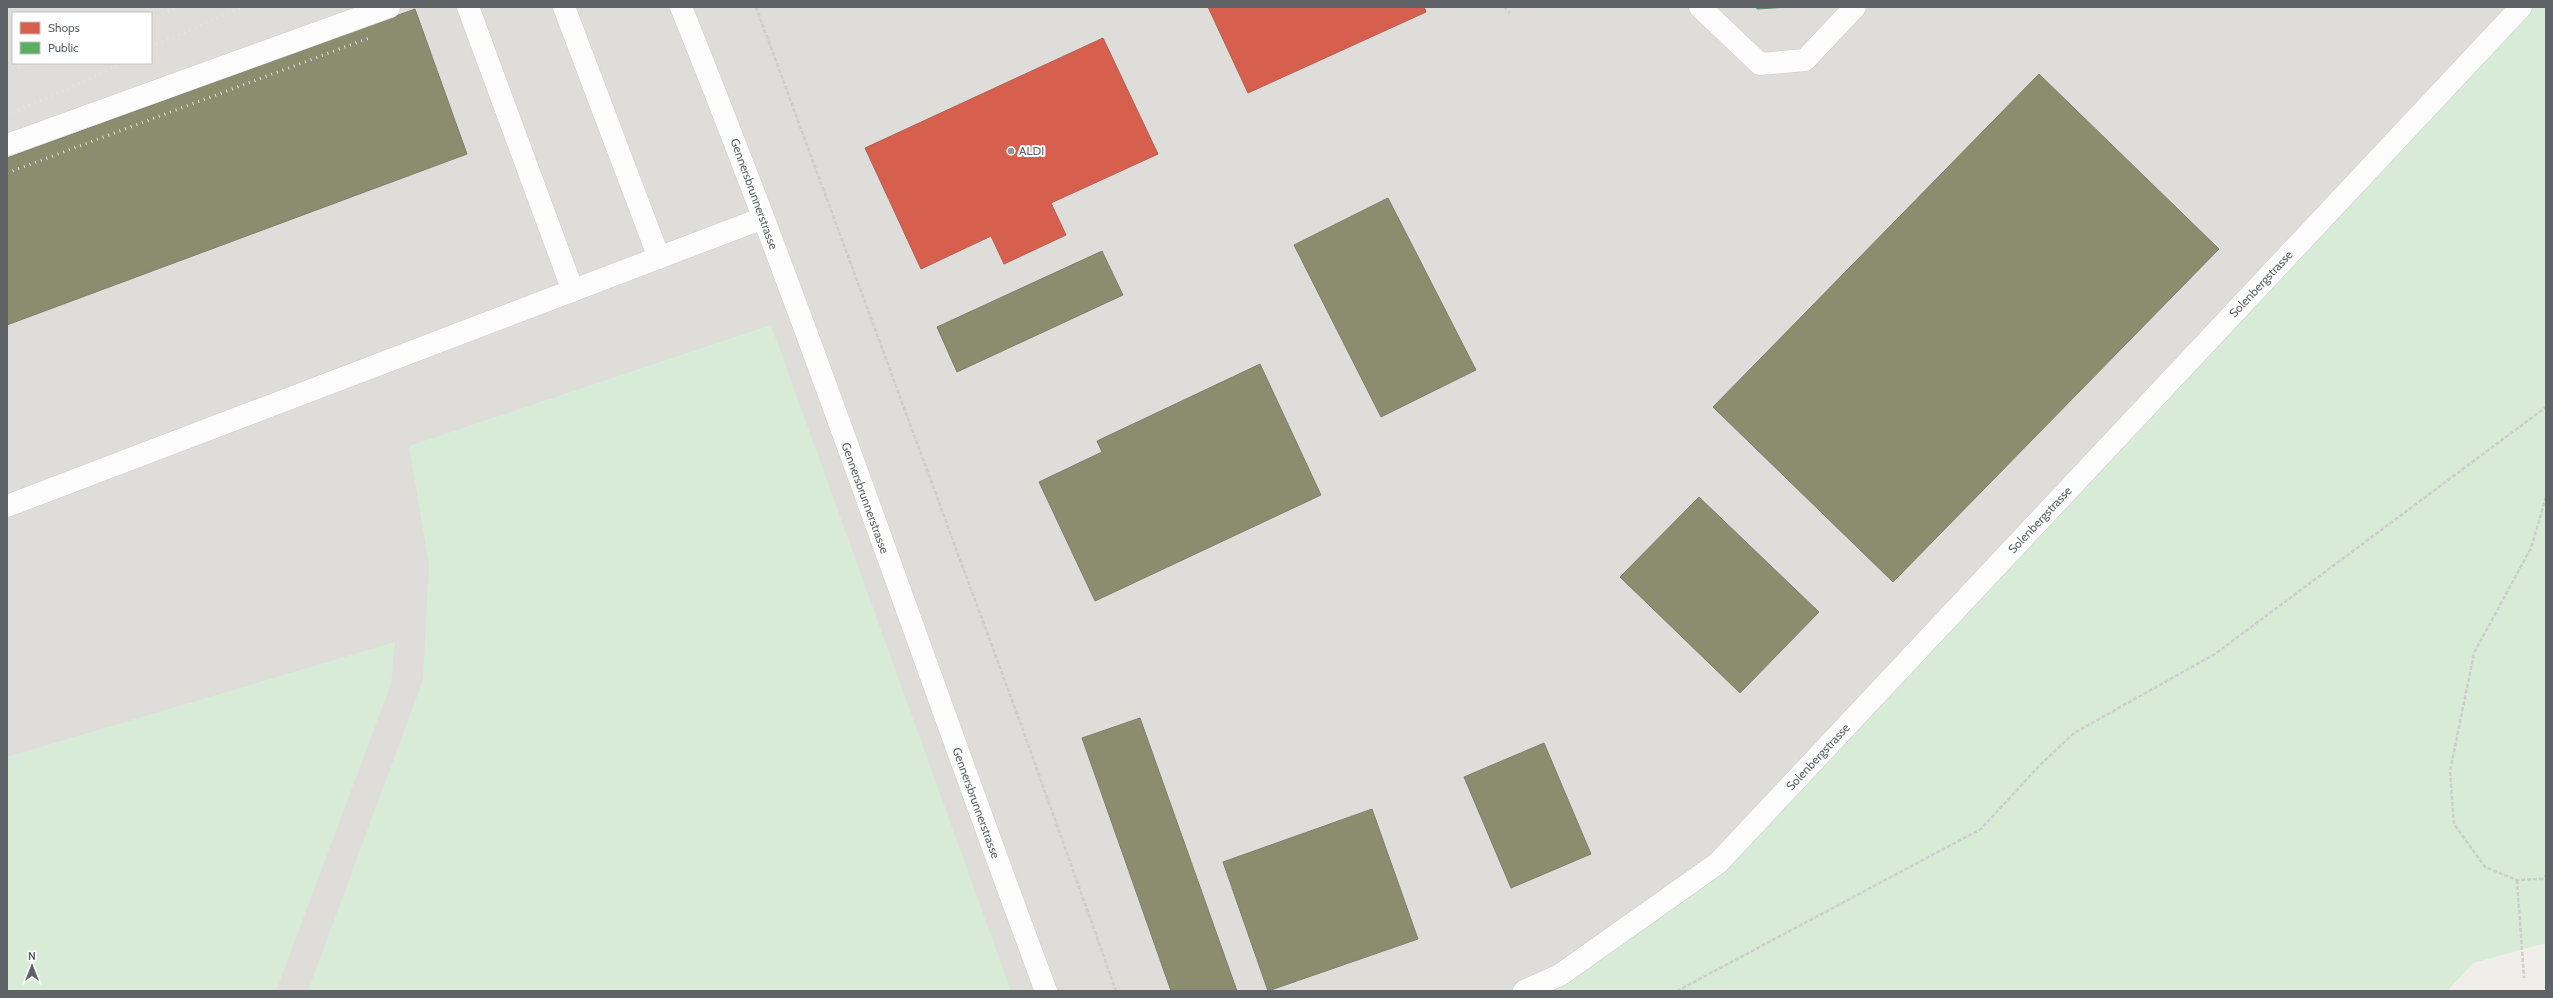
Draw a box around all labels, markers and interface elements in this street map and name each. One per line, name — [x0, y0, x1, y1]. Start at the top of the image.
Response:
legend — [12, 12, 152, 64]
text: Shops — [48, 20, 80, 35]
text: Public — [48, 40, 79, 55]
street label: Gennersbrunnerstrasse — [727, 136, 782, 251]
place label: ALDI — [1019, 143, 1044, 158]
marker: ALDI — [1006, 146, 1016, 156]
street label: Solenbergstrasse — [2226, 247, 2296, 320]
street label: Gennersbrunnerstrasse — [838, 440, 893, 555]
street label: Solenbergstrasse — [2005, 483, 2075, 556]
street label: Solenbergstrasse — [1783, 720, 1853, 793]
street label: Gennersbrunnerstrasse — [949, 745, 1004, 860]
north arrow — [12, 946, 52, 986]
text: N — [28, 949, 36, 963]

